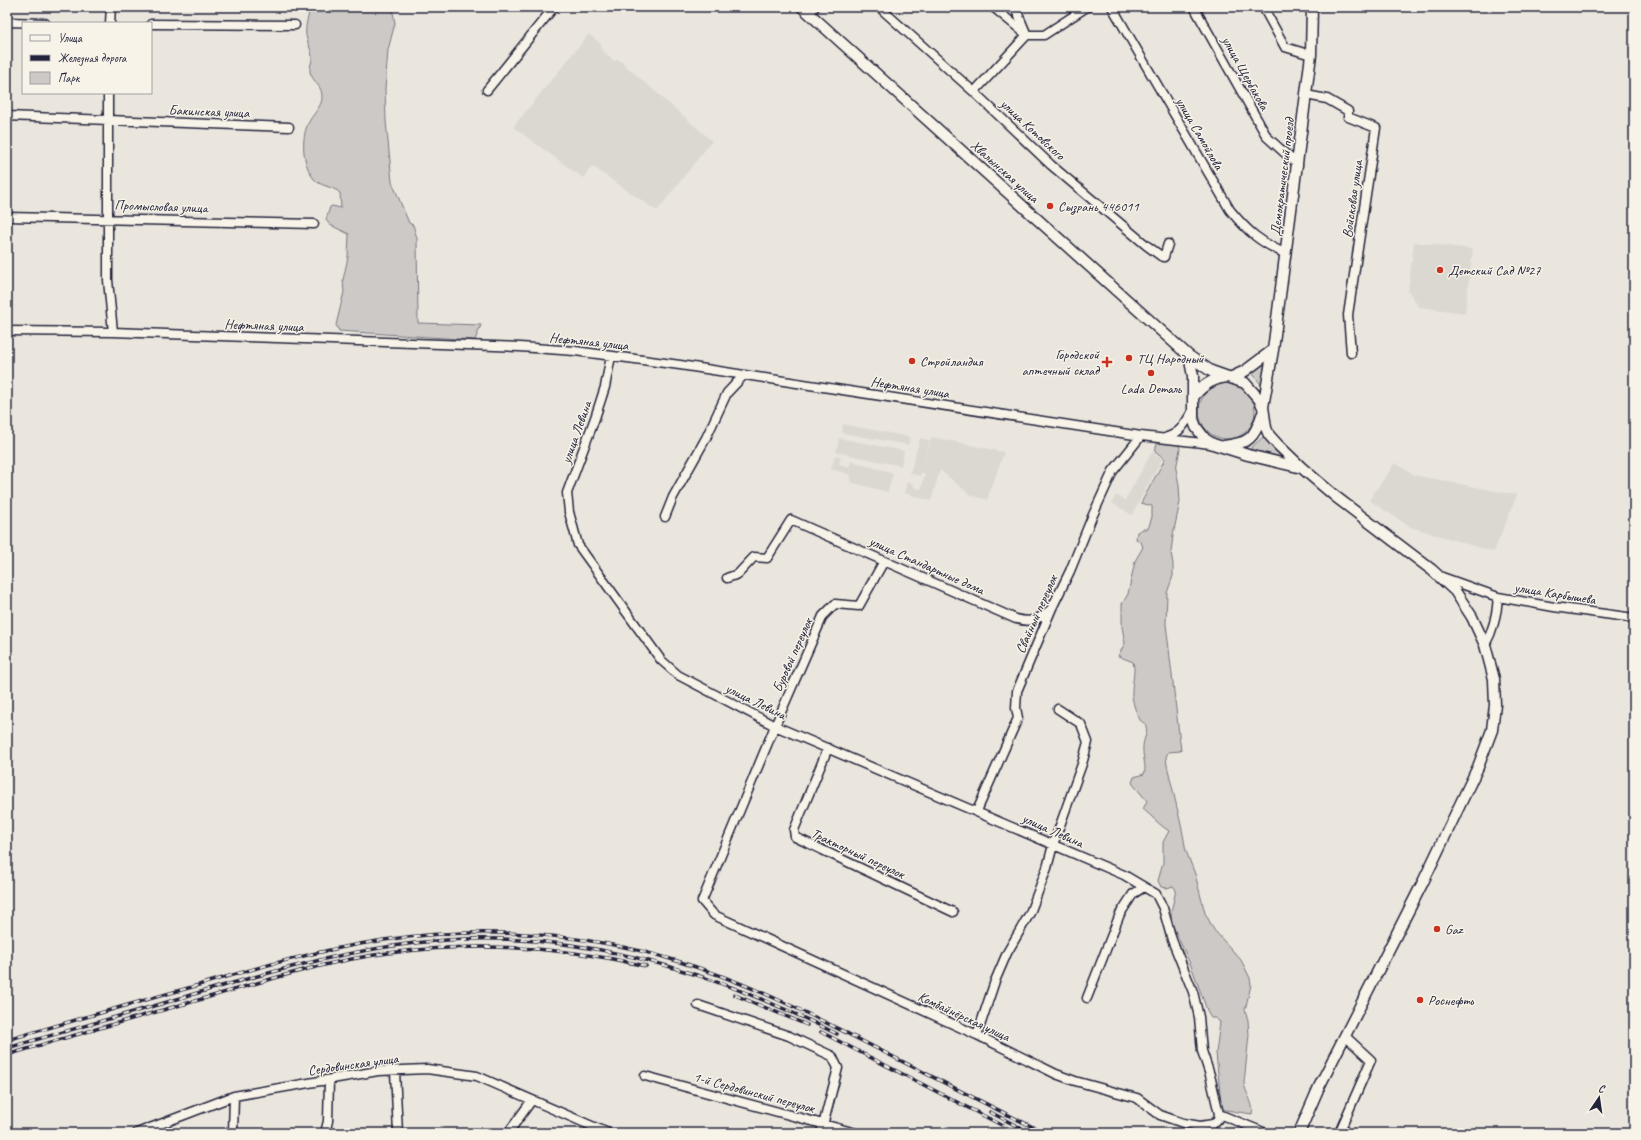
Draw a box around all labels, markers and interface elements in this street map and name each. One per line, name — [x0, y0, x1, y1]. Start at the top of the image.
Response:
legend — [22, 22, 152, 94]
text: Улица — [58, 30, 83, 46]
street label: улица Щербакова — [1218, 32, 1273, 114]
text: Железная дорога — [58, 50, 127, 66]
text: Парк — [58, 70, 81, 86]
street label: улица Самойлова — [1171, 93, 1228, 174]
street label: улица Котовского — [996, 94, 1069, 164]
street label: Бакинская улица — [168, 102, 250, 121]
street label: Демократический проезд — [1267, 115, 1298, 237]
street label: Хвалынская улица — [967, 137, 1043, 207]
street label: Войсковая улица — [1339, 158, 1367, 239]
street label: Промысловая улица — [114, 196, 209, 217]
place label: Сызрань 446011 — [1058, 198, 1140, 215]
marker: Сызрань 446011 — [1045, 201, 1055, 211]
place label: Детский Сад №27 — [1448, 262, 1541, 279]
marker: Детский Сад №27 — [1435, 265, 1445, 275]
street label: Нефтяная улица — [224, 316, 305, 335]
street label: Нефтяная улица — [549, 329, 630, 354]
place label: Городской аптечный склад — [1022, 346, 1101, 379]
place label: ТЦ Народный — [1137, 350, 1205, 367]
place label: Стройландия — [920, 353, 984, 370]
marker: ТЦ Народный — [1124, 353, 1134, 363]
marker: Стройландия — [907, 356, 917, 366]
marker: Городской аптечный склад — [1102, 357, 1112, 367]
marker: Lada Dеталь — [1146, 368, 1156, 378]
street label: Нефтяная улица — [870, 373, 951, 402]
place label: Lada Dеталь — [1121, 380, 1183, 397]
street label: улица Левина — [557, 398, 596, 467]
street label: улица Стандартные дома — [866, 532, 988, 599]
street label: Свайный переулок — [1012, 571, 1062, 656]
street label: улица Карбышева — [1512, 579, 1598, 609]
street label: Буровой переулок — [769, 614, 817, 695]
street label: улица Левина — [722, 679, 790, 724]
street label: улица Левина — [1019, 809, 1087, 852]
street label: Тракторный переулок — [808, 824, 909, 883]
place label: Gaz — [1445, 921, 1464, 938]
marker: Gaz — [1432, 924, 1442, 934]
street label: Комбайнёрская улица — [915, 988, 1014, 1046]
place label: Роснефть — [1428, 992, 1475, 1009]
marker: Роснефть — [1415, 995, 1425, 1005]
street label: Сердовинская улица — [307, 1050, 401, 1079]
street label: 1-й Сердовинский переулок — [692, 1068, 818, 1117]
north arrow — [1579, 1078, 1619, 1118]
text: С — [1597, 1081, 1607, 1096]

